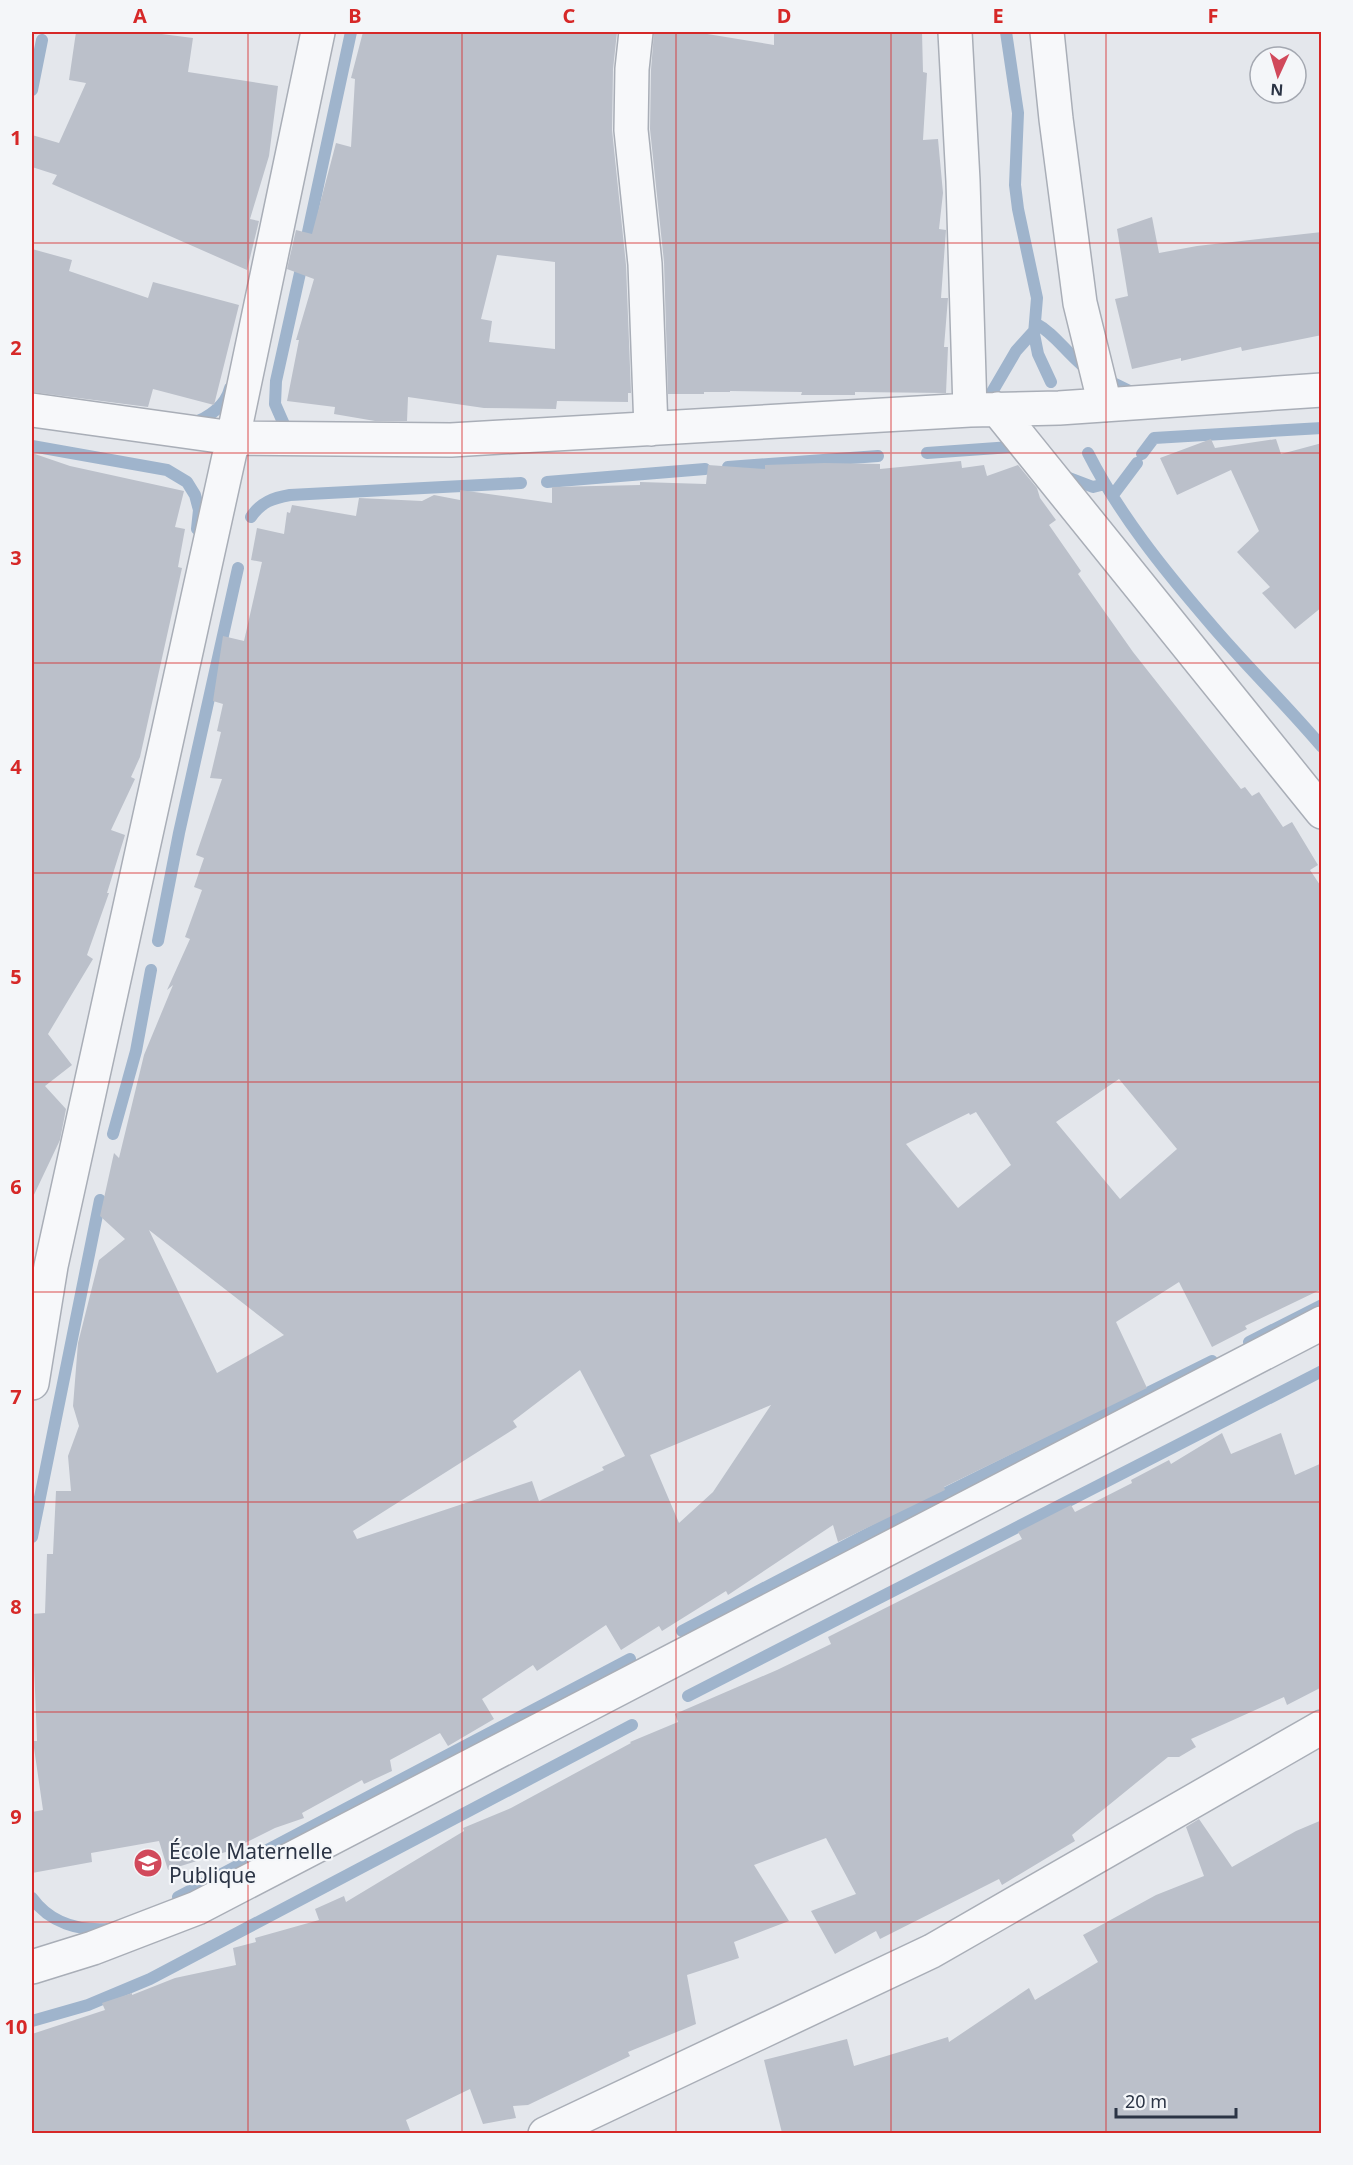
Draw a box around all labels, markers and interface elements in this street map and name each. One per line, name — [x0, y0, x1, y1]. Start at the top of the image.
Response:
text: A — [133, 2, 147, 29]
text: B — [348, 2, 362, 29]
text: C — [563, 2, 576, 29]
text: D — [777, 2, 791, 29]
text: E — [992, 2, 1004, 29]
text: F — [1208, 2, 1218, 29]
north arrow — [1248, 45, 1308, 105]
text: N — [1270, 79, 1284, 101]
text: 1 — [10, 124, 22, 151]
text: 2 — [10, 334, 22, 361]
text: 3 — [10, 544, 22, 571]
text: 4 — [10, 753, 22, 780]
text: 5 — [10, 963, 22, 990]
text: 6 — [10, 1173, 22, 1200]
text: 7 — [10, 1383, 22, 1410]
text: 8 — [10, 1593, 22, 1620]
text: 9 — [10, 1803, 22, 1830]
place label: École Maternelle Publique — [169, 1837, 333, 1889]
school or university icon: École Maternelle Publique — [132, 1847, 164, 1879]
text: 10 — [5, 2013, 27, 2040]
scale bar — [1116, 2081, 1236, 2119]
text: 20 m — [1125, 2089, 1167, 2113]

